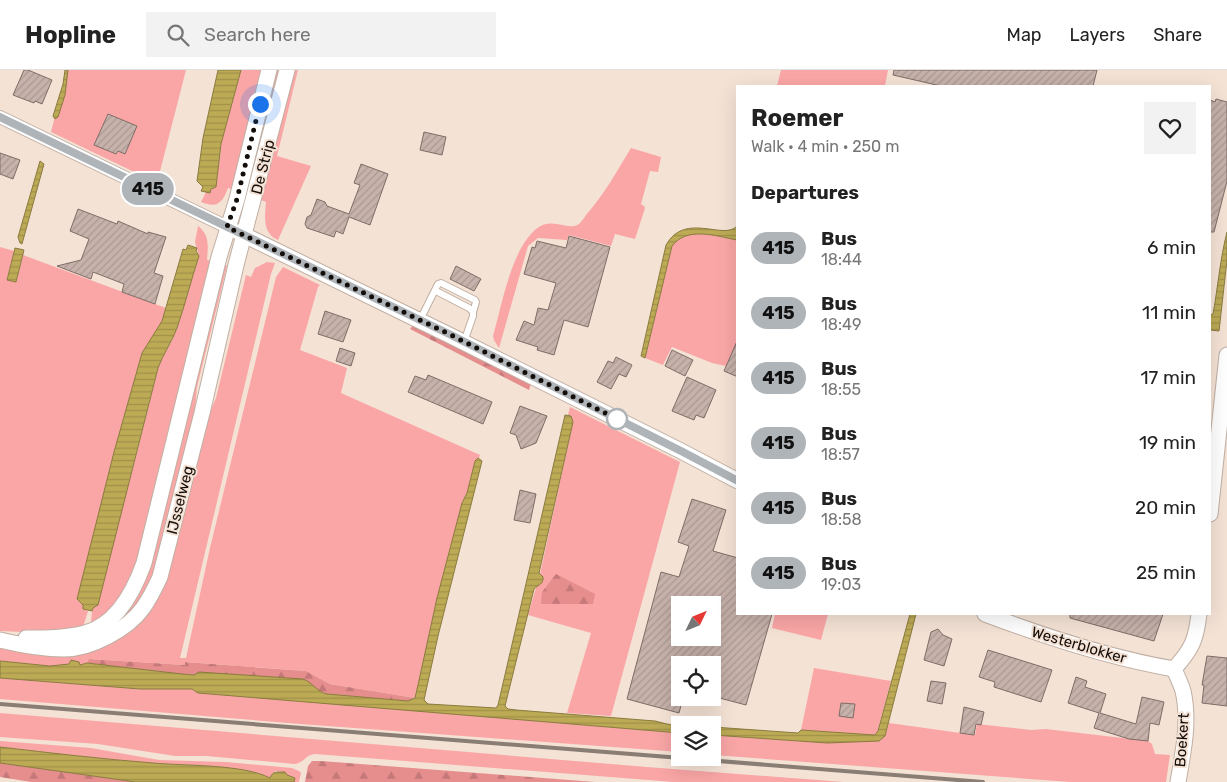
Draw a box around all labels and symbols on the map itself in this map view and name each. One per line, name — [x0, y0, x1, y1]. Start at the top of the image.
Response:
your location — [248, 92, 273, 117]
street label: De Strip — [248, 138, 279, 196]
line badge: 415 — [119, 173, 177, 205]
unlabelled marker — [606, 408, 628, 430]
street label: IJsselweg — [163, 464, 197, 536]
north arrow — [671, 596, 721, 646]
street label: Westerblokker — [1029, 623, 1129, 667]
street label: Boekert — [1171, 712, 1193, 768]

